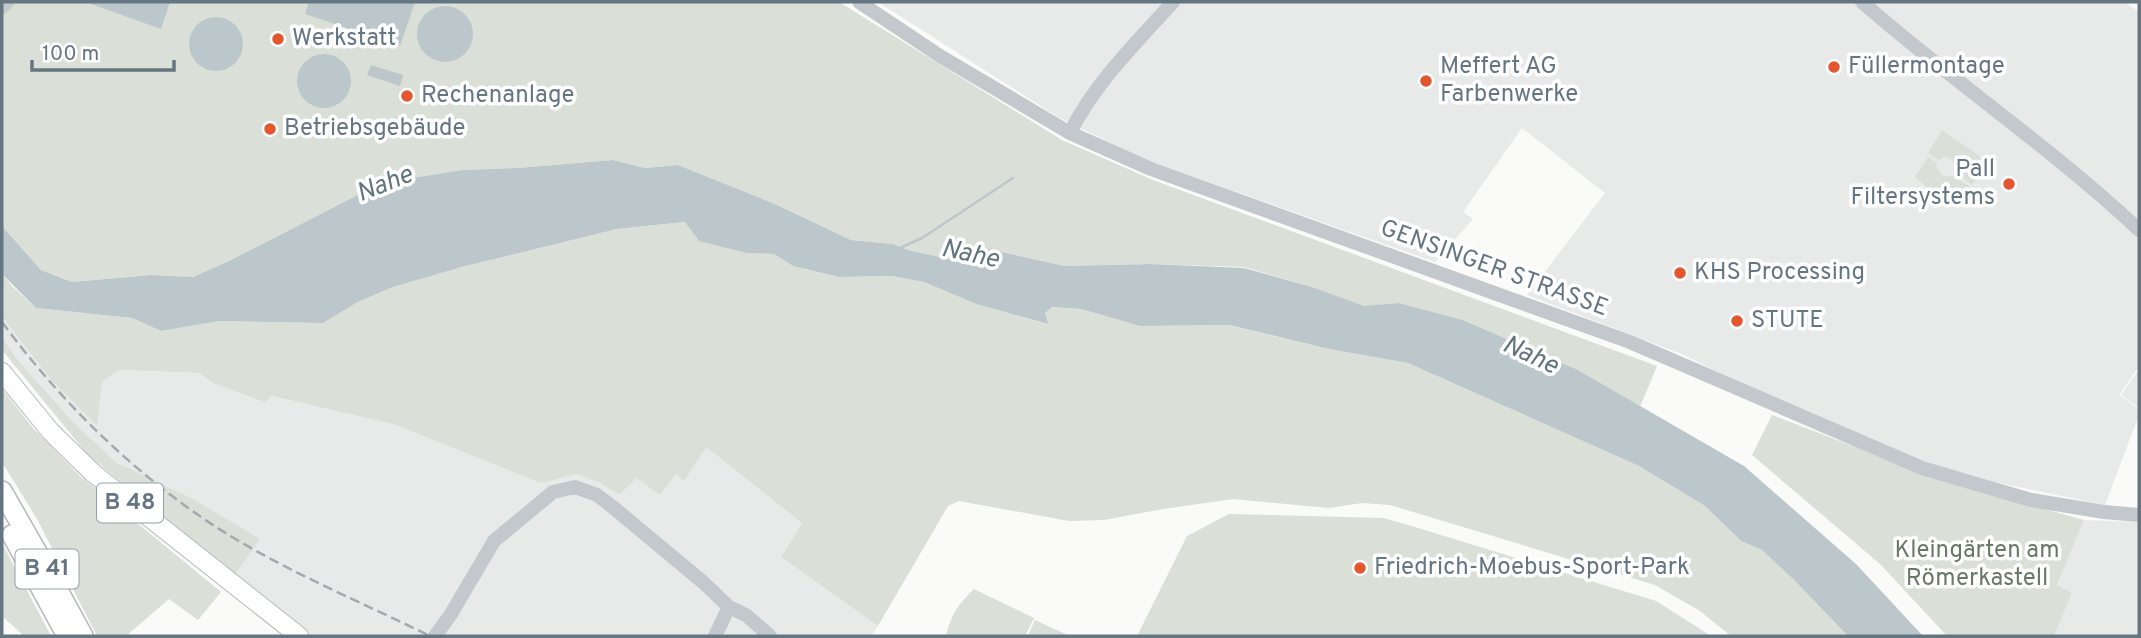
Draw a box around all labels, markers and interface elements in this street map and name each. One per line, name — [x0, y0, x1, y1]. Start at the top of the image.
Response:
place label: Werkstatt — [292, 24, 396, 54]
scale bar — [32, 28, 173, 72]
marker: Werkstatt — [270, 31, 286, 47]
text: 100 m — [42, 41, 99, 68]
place label: Meffert AG Farbenwerke — [1440, 52, 1578, 110]
place label: Füllermontage — [1848, 52, 2005, 82]
marker: Füllermontage — [1826, 59, 1842, 75]
marker: Meffert AG Farbenwerke — [1418, 73, 1434, 89]
place label: Rechenanlage — [421, 81, 574, 111]
marker: Rechenanlage — [399, 88, 415, 104]
place label: Betriebsgebäude — [284, 114, 465, 144]
marker: Betriebsgebäude — [262, 121, 278, 137]
place label: Pall Filtersystems — [1850, 155, 1995, 213]
water label: Nahe — [352, 159, 419, 211]
marker: Pall Filtersystems — [2001, 176, 2017, 192]
street label: GENSINGER STRASSE — [1376, 214, 1612, 324]
water label: Nahe — [938, 233, 1002, 277]
place label: KHS Processing — [1694, 258, 1865, 288]
marker: KHS Processing — [1672, 265, 1688, 281]
place label: STUTE — [1751, 306, 1824, 336]
marker: STUTE — [1729, 313, 1745, 329]
water label: Nahe — [1497, 329, 1564, 383]
road number: B 48 — [97, 484, 163, 523]
park label: Kleingärten am Römerkastell — [1894, 536, 2060, 594]
road number: B 41 — [16, 550, 78, 589]
place label: Friedrich-Moebus-Sport-Park — [1374, 553, 1690, 583]
marker: Friedrich-Moebus-Sport-Park — [1352, 560, 1368, 576]

